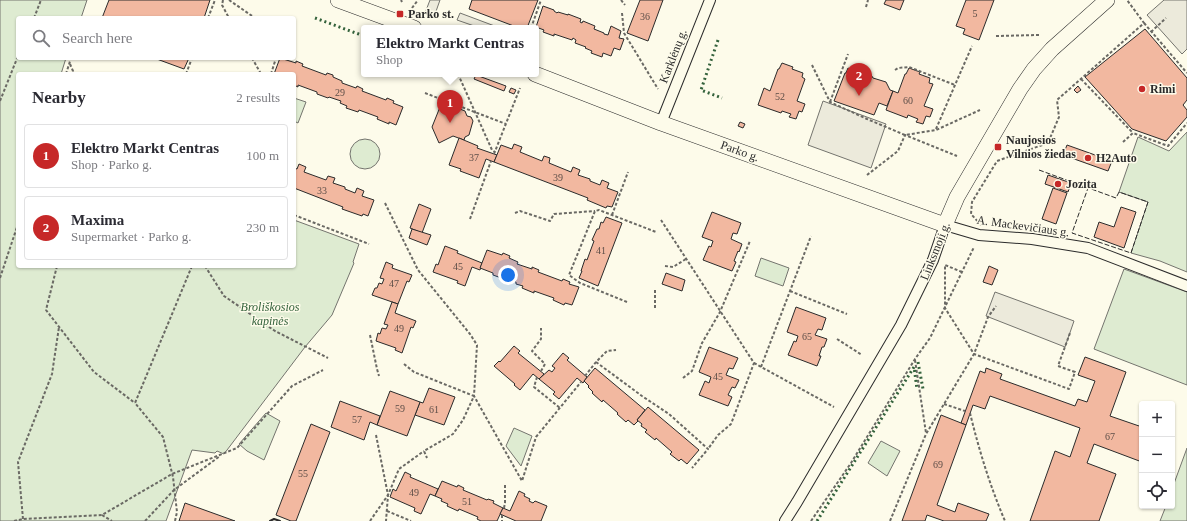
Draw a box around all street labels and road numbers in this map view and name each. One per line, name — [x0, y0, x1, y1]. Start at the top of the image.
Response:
street label: Karklėnų g. — [656, 27, 690, 85]
street label: Parko g. — [719, 138, 761, 164]
street label: A. Mackevičiaus g. — [976, 213, 1070, 239]
street label: Linksmoji g. — [917, 220, 953, 282]

